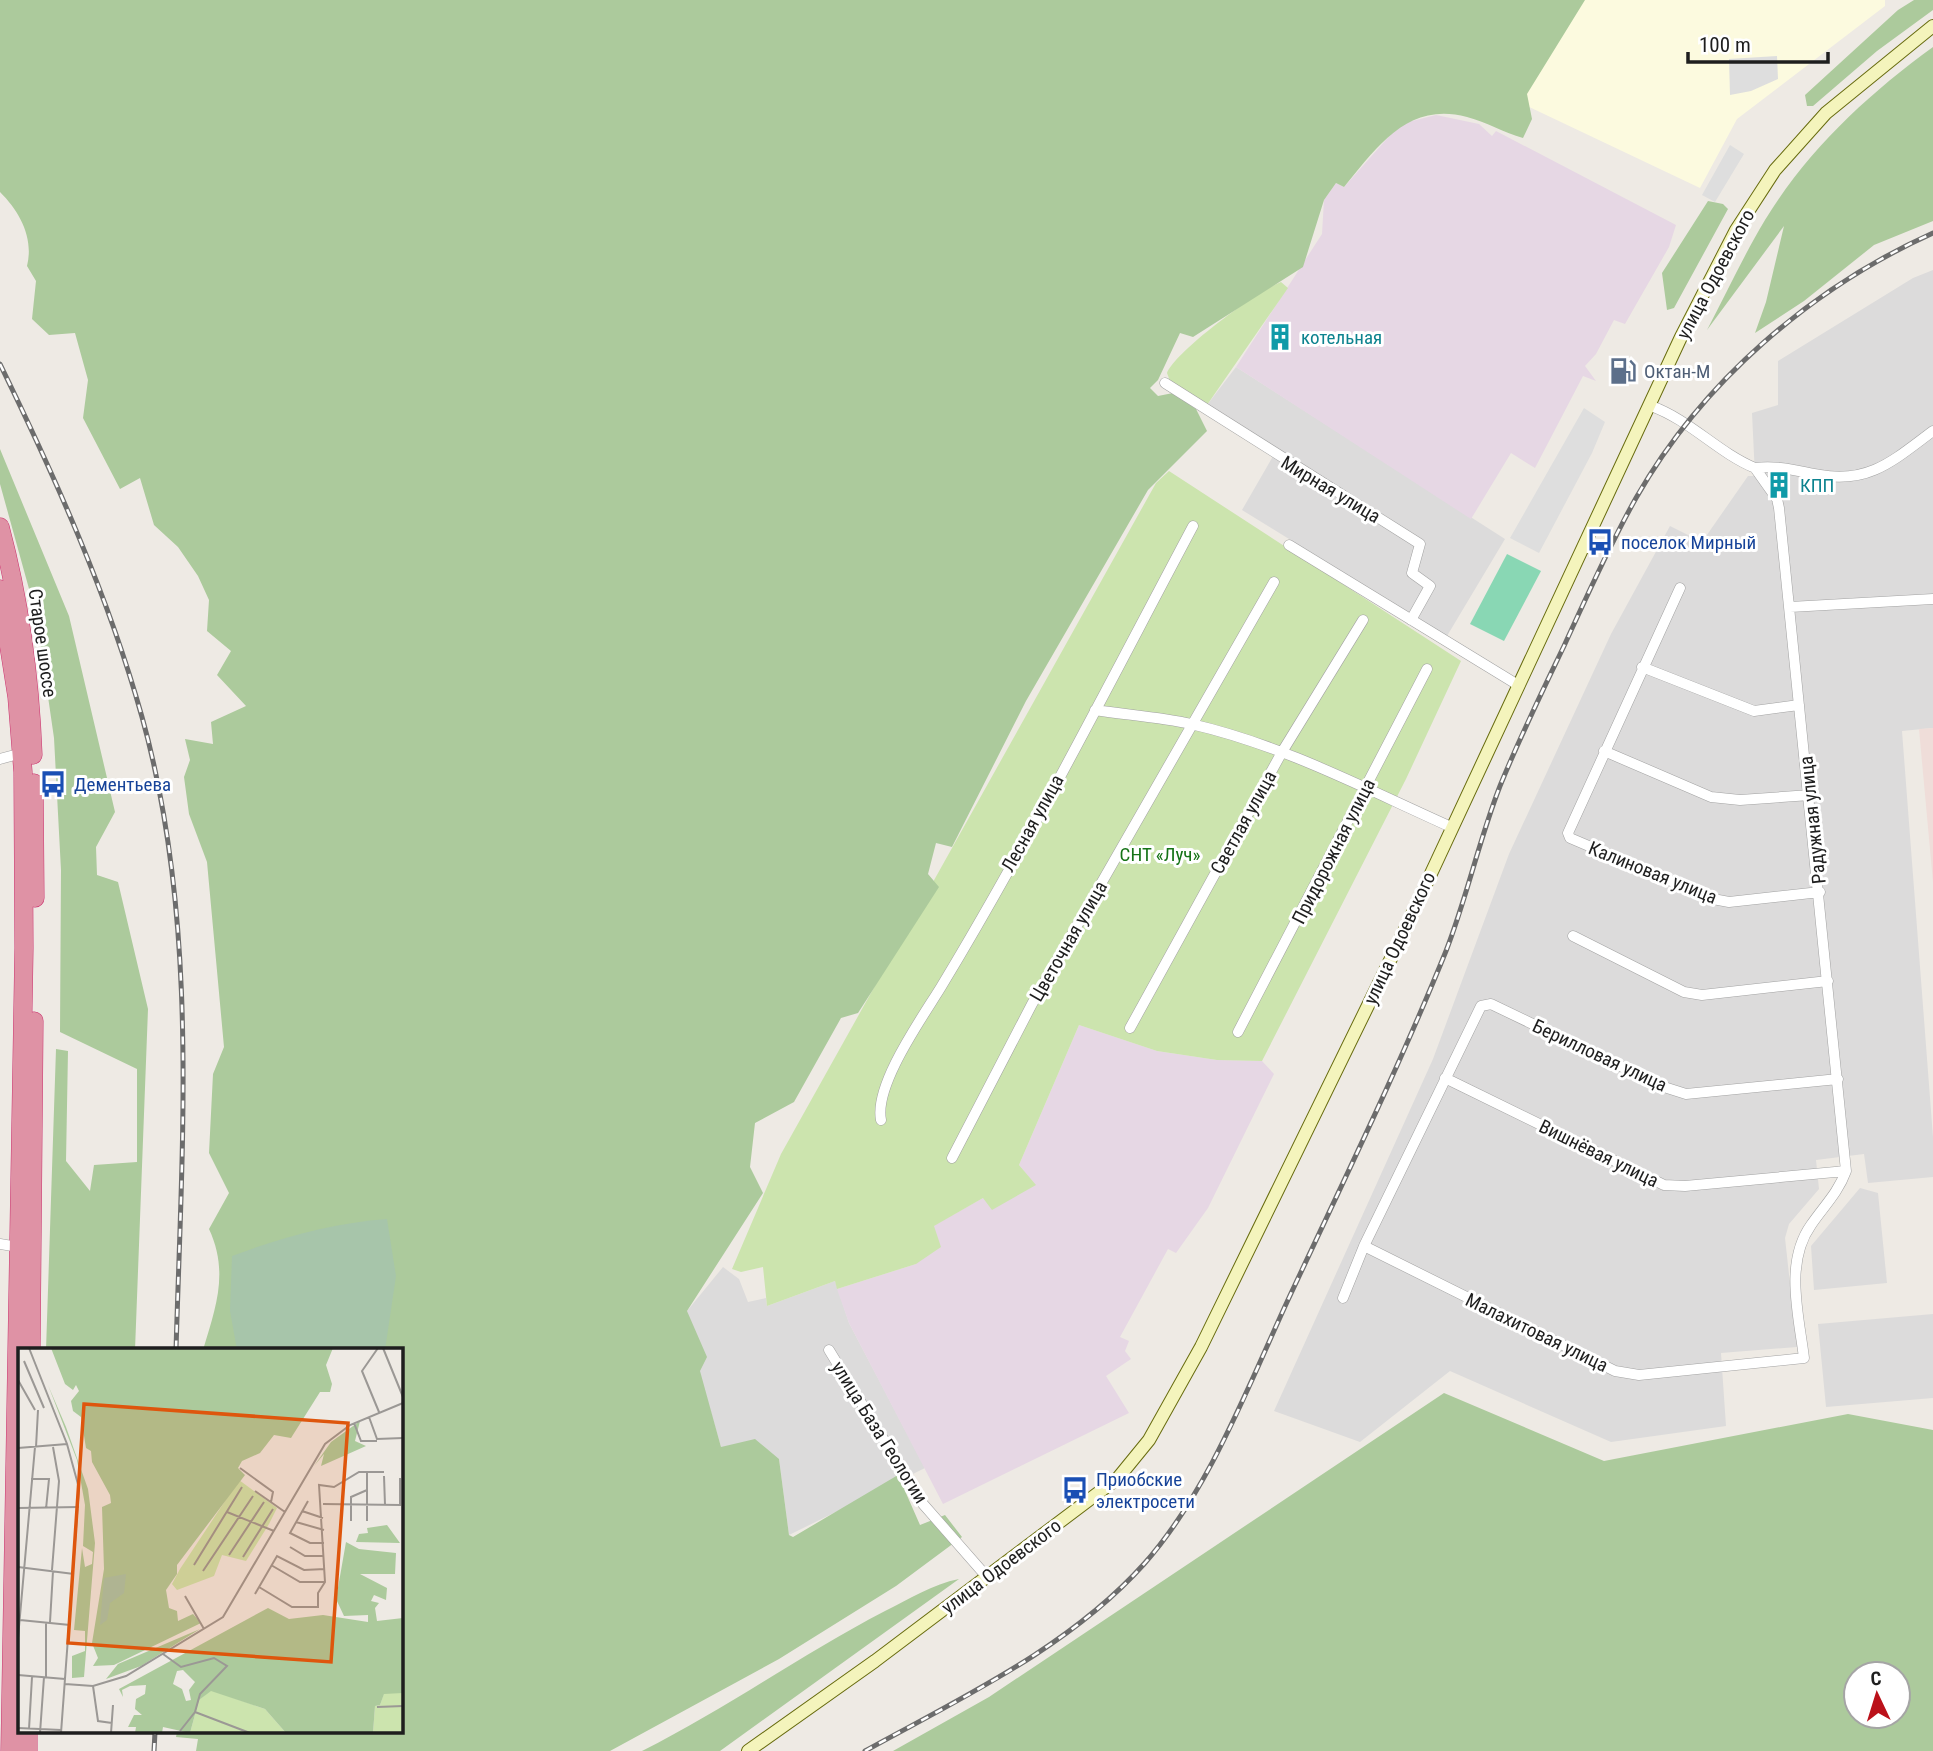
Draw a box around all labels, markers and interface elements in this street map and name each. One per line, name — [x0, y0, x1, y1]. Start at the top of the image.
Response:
scale bar — [1688, 21, 1828, 65]
text: 100 m — [1699, 33, 1751, 57]
street label: улица Одоевского — [1672, 205, 1759, 343]
building icon: котельная — [1265, 322, 1295, 352]
place label: котельная — [1301, 326, 1382, 349]
fuel station icon: Октан-М — [1608, 356, 1638, 386]
place label: Октан-М — [1644, 360, 1710, 383]
street label: Мирная улица — [1277, 451, 1385, 528]
building icon: КПП — [1764, 470, 1794, 500]
place label: КПП — [1800, 474, 1834, 497]
bus stop icon: поселок Мирный — [1585, 527, 1615, 557]
place label: поселок Мирный — [1621, 531, 1756, 554]
street label: Старое шоссе — [24, 587, 62, 699]
street label: Радужная улица — [1794, 755, 1831, 885]
street label: Светлая улица — [1206, 766, 1281, 878]
bus stop icon: Дементьева — [38, 769, 68, 799]
street label: Лесная улица — [996, 771, 1069, 876]
place label: Дементьева — [74, 773, 171, 796]
street label: Придорожная улица — [1287, 775, 1380, 928]
street label: Калиновая улица — [1585, 836, 1720, 909]
park label: СНТ «Луч» — [1120, 843, 1200, 866]
street label: улица Одоевского — [1359, 868, 1440, 1008]
street label: Цветочная улица — [1025, 877, 1112, 1006]
street label: Берилловая улица — [1529, 1014, 1671, 1097]
street label: Вишнёвая улица — [1535, 1115, 1662, 1192]
street label: Малахитовая улица — [1462, 1288, 1612, 1377]
inset map — [18, 1348, 402, 1734]
street label: улица База Геологии — [827, 1357, 933, 1508]
place label: Приобские электросети — [1096, 1468, 1195, 1513]
bus stop icon: Приобские электросети — [1060, 1475, 1090, 1505]
street label: улица Одоевского — [937, 1514, 1066, 1619]
north arrow — [1842, 1660, 1912, 1730]
text: С — [1870, 1667, 1882, 1690]

